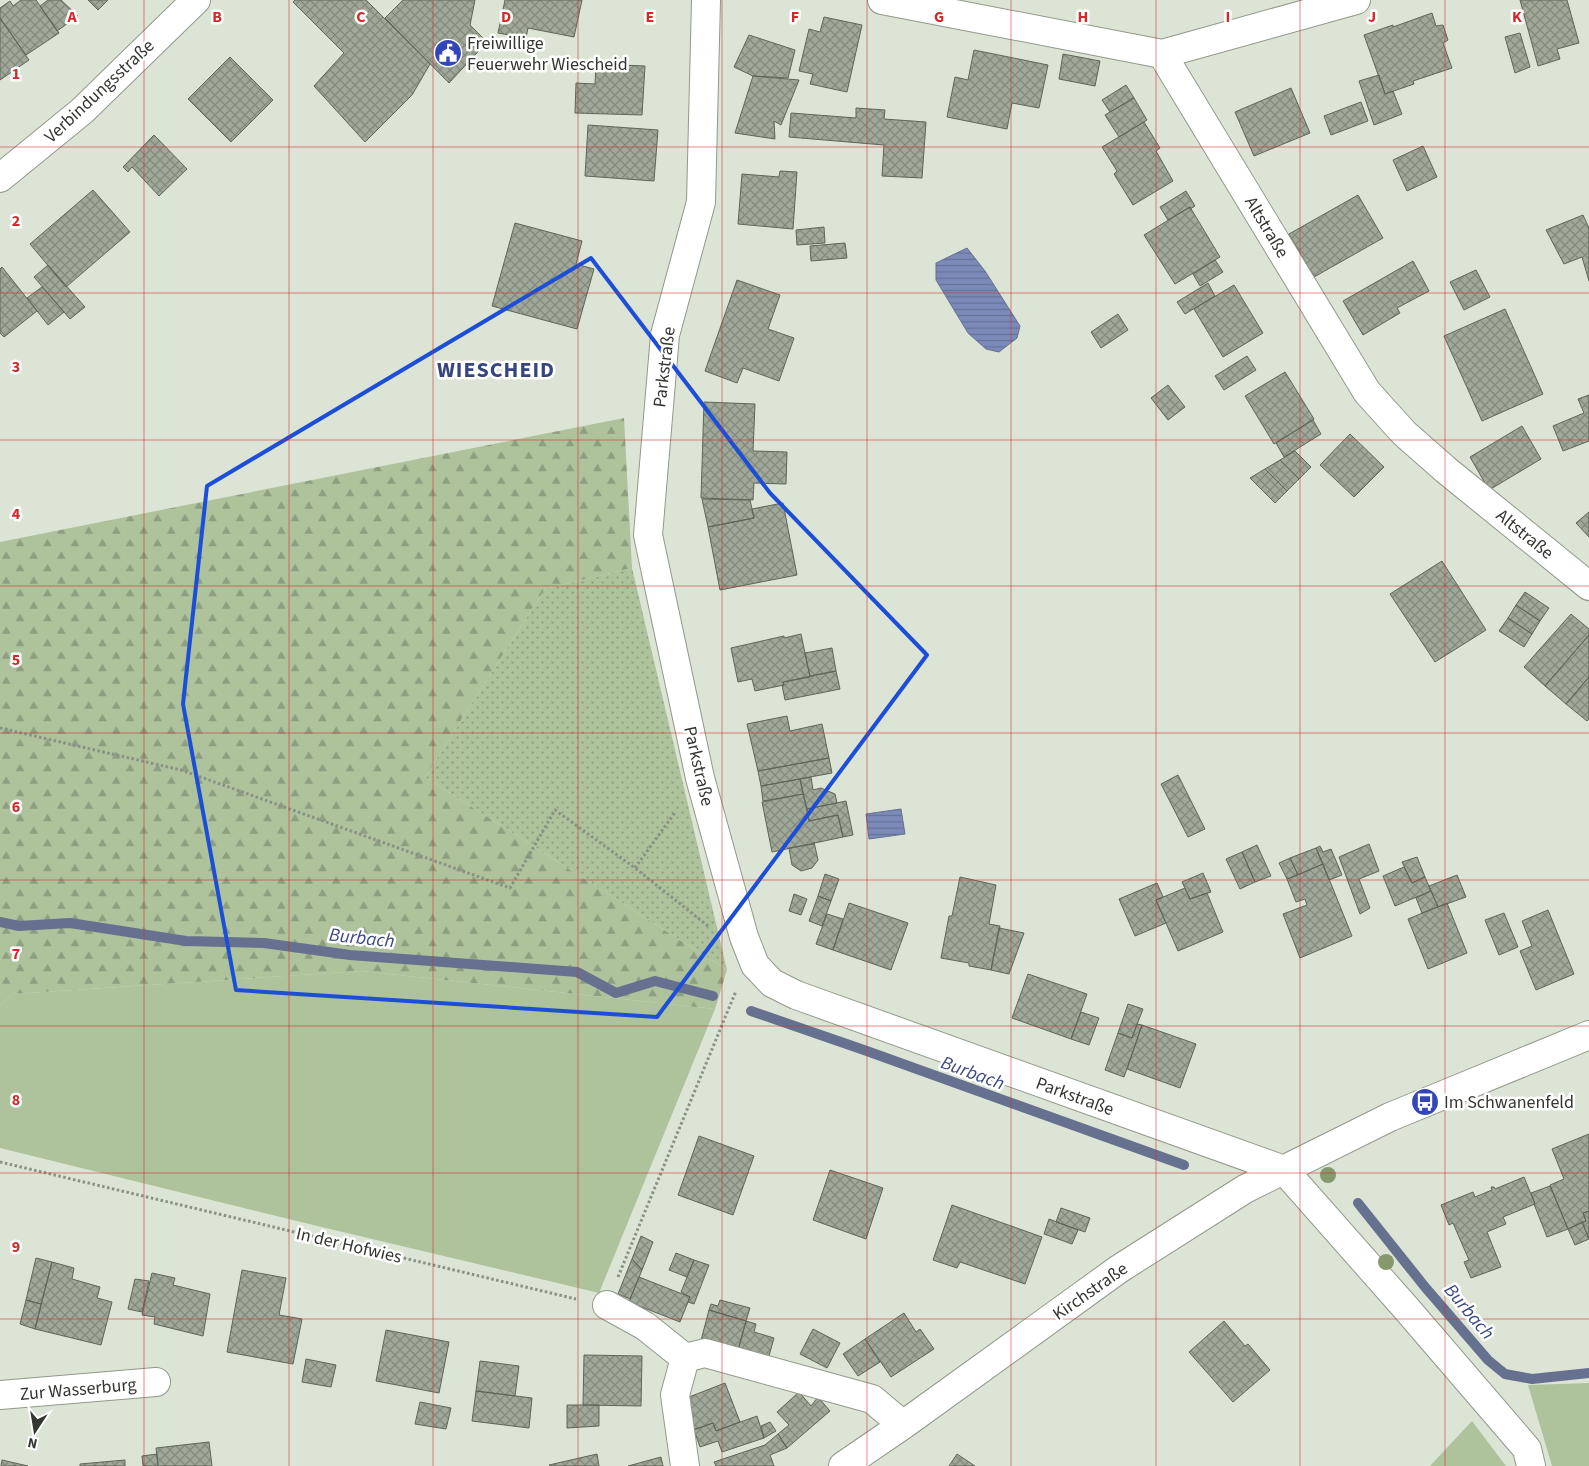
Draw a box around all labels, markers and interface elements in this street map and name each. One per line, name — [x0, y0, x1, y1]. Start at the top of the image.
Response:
text: A — [66, 6, 77, 28]
text: B — [212, 6, 222, 28]
text: C — [356, 6, 366, 28]
text: D — [501, 6, 511, 28]
text: E — [646, 6, 654, 28]
text: F — [791, 6, 799, 28]
text: G — [934, 6, 944, 28]
text: H — [1078, 6, 1088, 28]
text: I — [1226, 6, 1230, 28]
text: J — [1368, 6, 1376, 28]
text: K — [1512, 6, 1522, 28]
place label: Freiwillige Feuerwehr Wiescheid — [467, 31, 628, 77]
street label: Verbindungsstraße — [39, 34, 160, 149]
public building icon: Freiwillige Feuerwehr Wiescheid — [433, 38, 463, 68]
text: 1 — [12, 63, 20, 85]
street label: Altstraße — [1238, 192, 1295, 263]
text: 2 — [12, 210, 20, 232]
street label: Parkstraße — [647, 325, 682, 409]
district label: WIESCHEID — [437, 354, 555, 386]
text: 3 — [12, 356, 20, 378]
text: 4 — [12, 503, 21, 525]
street label: Altstraße — [1490, 503, 1559, 565]
text: 5 — [12, 649, 20, 671]
street label: Parkstraße — [677, 724, 720, 809]
text: 6 — [12, 796, 20, 818]
water label: Burbach — [328, 922, 396, 955]
text: 7 — [12, 943, 20, 965]
water label: Burbach — [937, 1049, 1008, 1097]
street label: Parkstraße — [1032, 1071, 1117, 1122]
bus stop icon: Im Schwanenfeld — [1410, 1087, 1440, 1117]
text: 8 — [12, 1089, 20, 1111]
place label: Im Schwanenfeld — [1444, 1090, 1574, 1115]
street label: In der Hofwies — [294, 1221, 404, 1270]
text: 9 — [12, 1236, 20, 1258]
street label: Kirchstraße — [1048, 1256, 1133, 1326]
water label: Burbach — [1437, 1278, 1500, 1346]
street label: Zur Wasserburg — [19, 1372, 137, 1407]
north arrow — [10, 1406, 60, 1456]
text: N — [26, 1432, 39, 1453]

